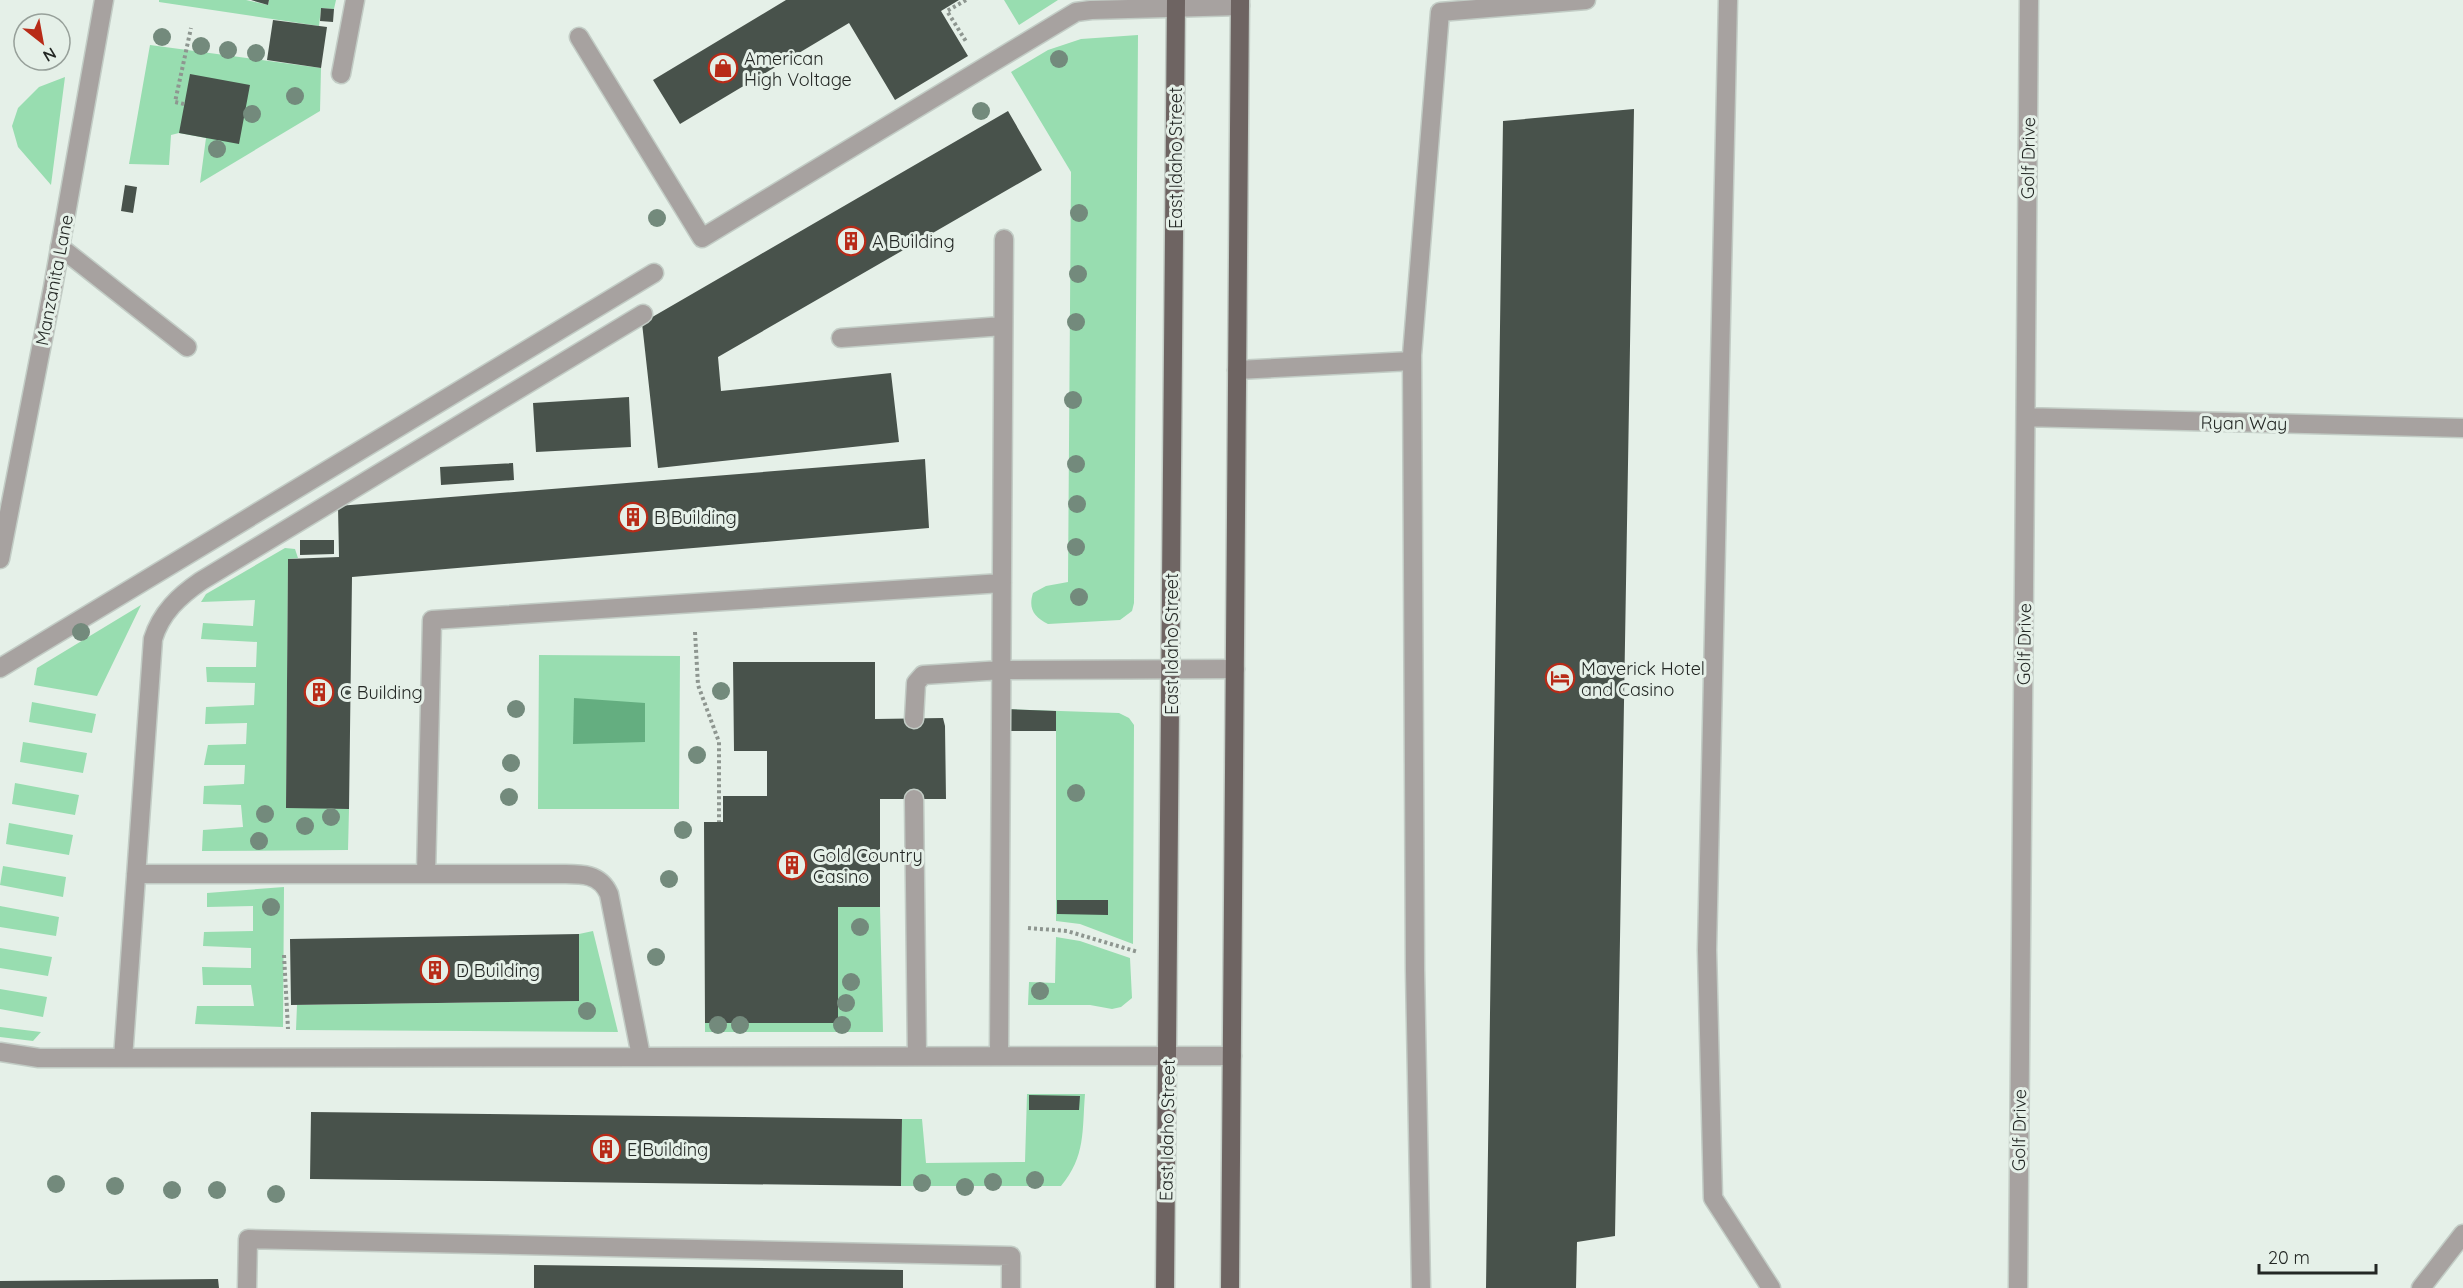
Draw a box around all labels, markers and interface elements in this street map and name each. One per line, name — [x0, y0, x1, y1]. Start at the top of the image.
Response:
north arrow — [12, 12, 72, 72]
text: N — [40, 43, 60, 66]
place label: American High Voltage — [744, 47, 852, 91]
shop icon: American High Voltage — [707, 52, 739, 84]
street label: East Idaho Street — [1164, 87, 1187, 229]
street label: Golf Drive — [2016, 117, 2040, 199]
street label: Manzanita Lane — [30, 213, 78, 347]
building icon: A Building — [835, 225, 867, 257]
place label: A Building — [872, 230, 955, 253]
street label: Ryan Way — [2200, 411, 2288, 435]
building icon: B Building — [617, 501, 649, 533]
place label: B Building — [654, 506, 737, 529]
street label: East Idaho Street — [1160, 573, 1183, 715]
street label: Golf Drive — [2012, 603, 2036, 685]
place label: Maverick Hotel and Casino — [1581, 657, 1705, 701]
hotel icon: Maverick Hotel and Casino — [1544, 662, 1576, 694]
building icon: C Building — [303, 676, 335, 708]
place label: C Building — [340, 681, 423, 704]
place label: Gold Country Casino — [813, 844, 923, 888]
building icon: Gold Country Casino — [776, 849, 808, 881]
building icon: D Building — [419, 954, 451, 986]
place label: D Building — [456, 959, 540, 982]
street label: East Idaho Street — [1154, 1059, 1180, 1201]
street label: Golf Drive — [2007, 1089, 2031, 1171]
building icon: E Building — [590, 1133, 622, 1165]
place label: E Building — [627, 1138, 708, 1161]
scale bar — [2259, 1237, 2376, 1275]
text: 20 m — [2268, 1246, 2310, 1269]

